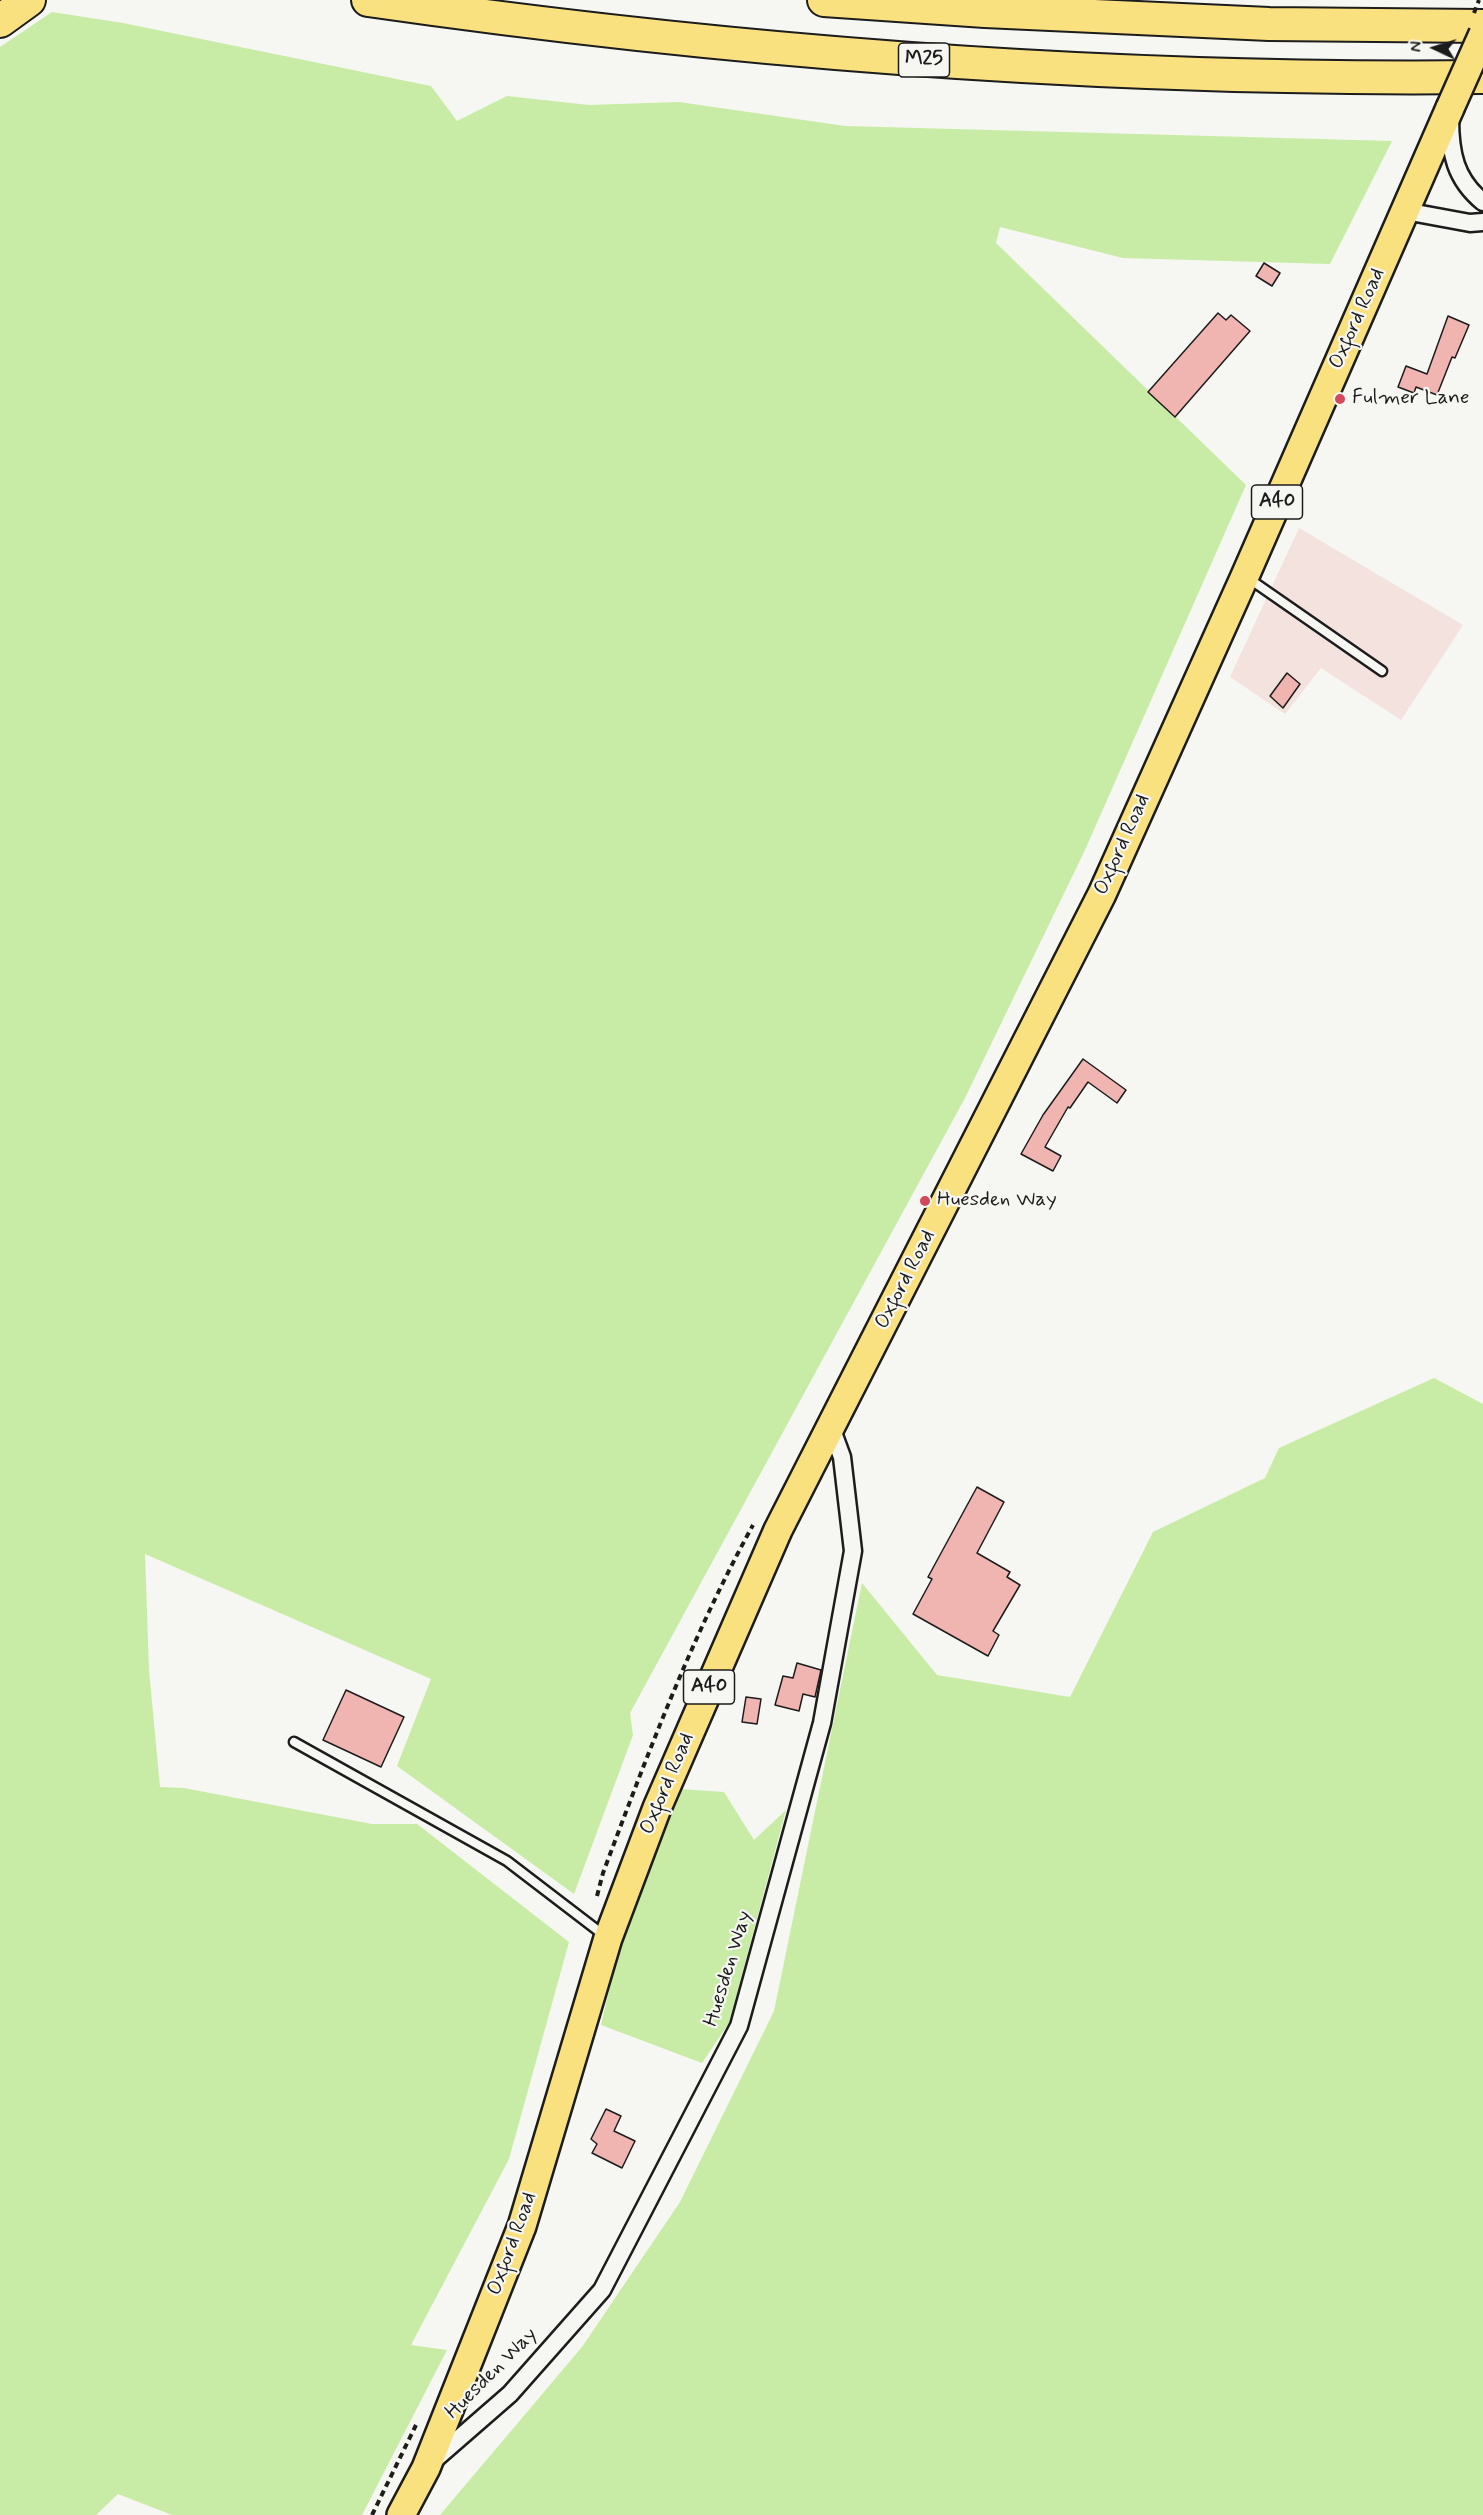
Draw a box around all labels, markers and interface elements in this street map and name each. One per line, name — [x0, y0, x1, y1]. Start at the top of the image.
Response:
north arrow — [1405, 18, 1465, 78]
text: N — [1406, 41, 1427, 53]
road number: M25 — [898, 43, 950, 77]
street label: Oxford Road — [1325, 265, 1391, 373]
place label: Fulmer Lane — [1352, 386, 1470, 412]
marker: Fulmer Lane — [1333, 392, 1347, 406]
road number: A40 — [1252, 485, 1302, 519]
street label: Oxford Road — [1090, 791, 1156, 899]
place label: Huesden Way — [937, 1188, 1057, 1214]
marker: Huesden Way — [918, 1194, 932, 1208]
street label: Oxford Road — [870, 1226, 942, 1334]
road number: A40 — [684, 1670, 734, 1704]
street label: Oxford Road — [635, 1729, 701, 1839]
street label: Huesden Way — [699, 1908, 759, 2030]
street label: Oxford Road — [483, 2189, 543, 2299]
street label: Huesden Way — [441, 2323, 543, 2425]

